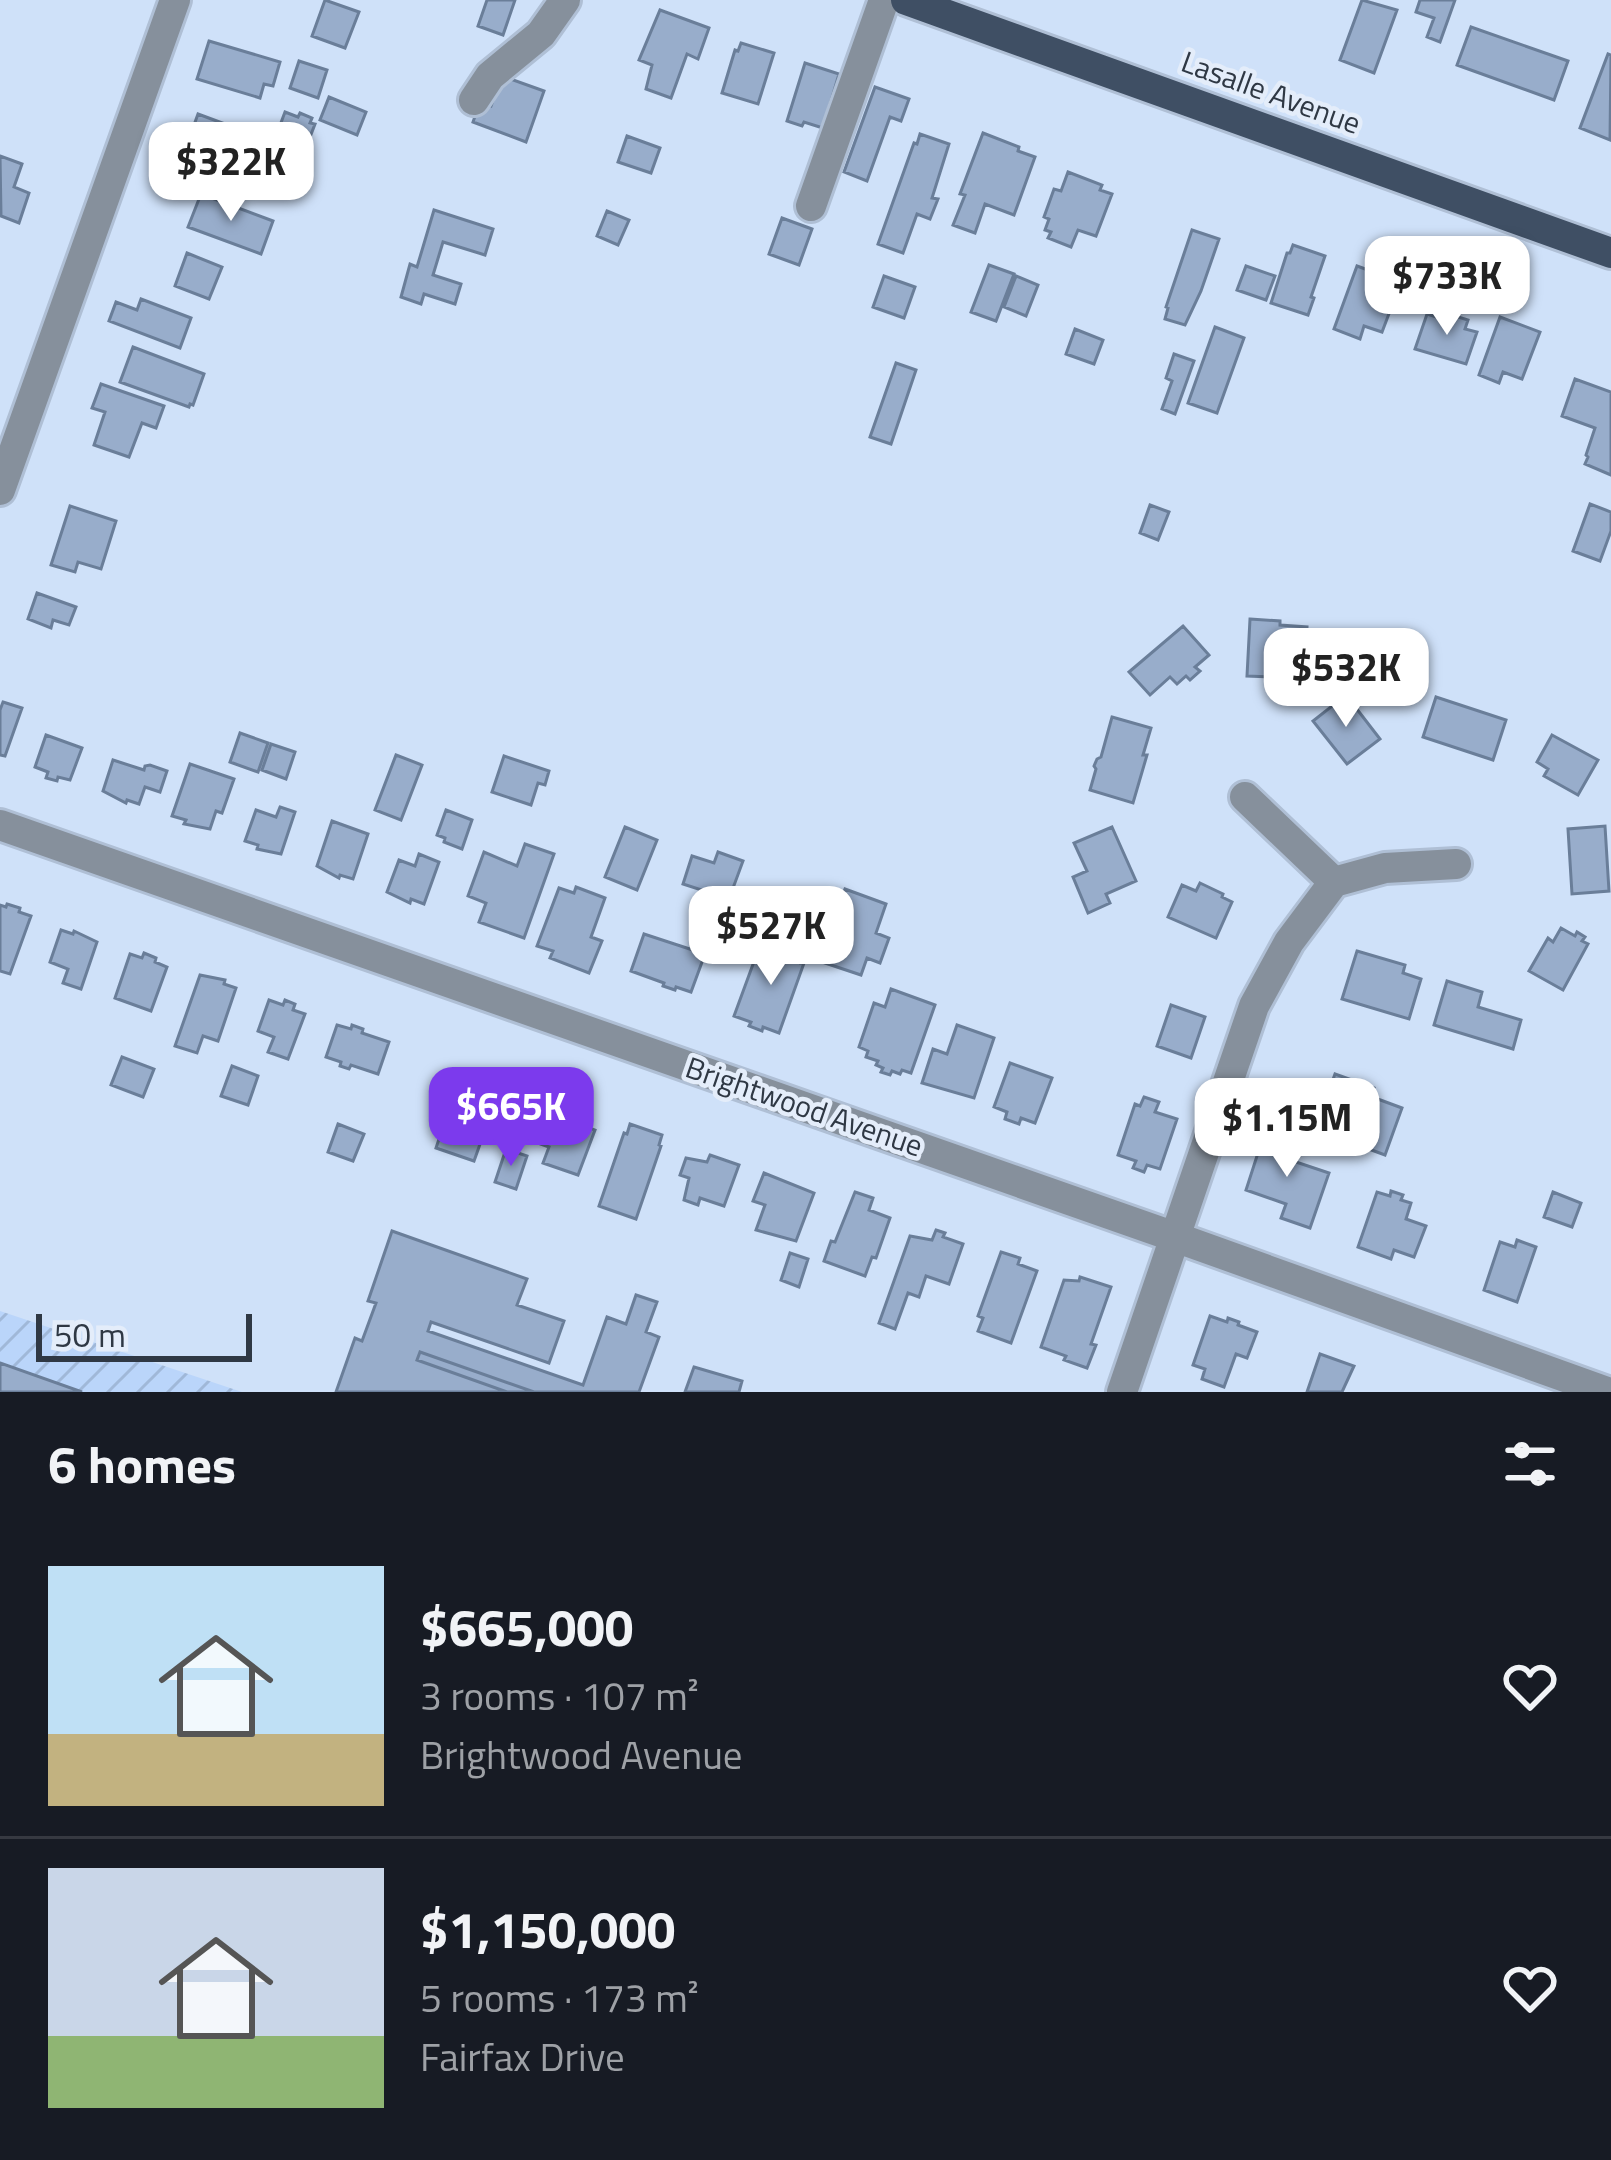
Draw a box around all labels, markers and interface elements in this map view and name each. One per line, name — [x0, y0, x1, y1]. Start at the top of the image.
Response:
street label: Lasalle Avenue — [1175, 38, 1367, 146]
pin: $322K — [147, 122, 315, 224]
text: $322K — [176, 131, 286, 190]
pin: $733K — [1363, 236, 1531, 338]
text: $733K — [1392, 245, 1502, 304]
pin: $532K — [1262, 628, 1430, 730]
text: $532K — [1291, 637, 1401, 696]
pin: $527K — [687, 886, 855, 988]
text: $527K — [716, 895, 826, 954]
street label: Brightwood Avenue — [680, 1044, 929, 1168]
pin: $665K — [427, 1067, 595, 1169]
text: $665K — [456, 1076, 566, 1135]
pin: $1.15M — [1189, 1078, 1385, 1180]
text: $1.15M — [1222, 1087, 1352, 1146]
scale bar — [36, 1308, 252, 1361]
text: 50 m — [54, 1310, 126, 1360]
text: 6 homes — [48, 1425, 236, 1503]
icon: filters — [1497, 1431, 1563, 1497]
text: $665,000 — [420, 1588, 633, 1666]
icon: home — [144, 1614, 288, 1758]
icon: heart — [1497, 1653, 1563, 1719]
text: 3 rooms · 107 m² — [420, 1666, 699, 1725]
text: Brightwood Avenue — [420, 1725, 743, 1784]
text: $1,150,000 — [420, 1890, 675, 1968]
icon: home — [144, 1916, 288, 2060]
icon: heart — [1497, 1955, 1563, 2021]
text: 5 rooms · 173 m² — [420, 1968, 699, 2027]
text: Fairfax Drive — [420, 2027, 625, 2086]

